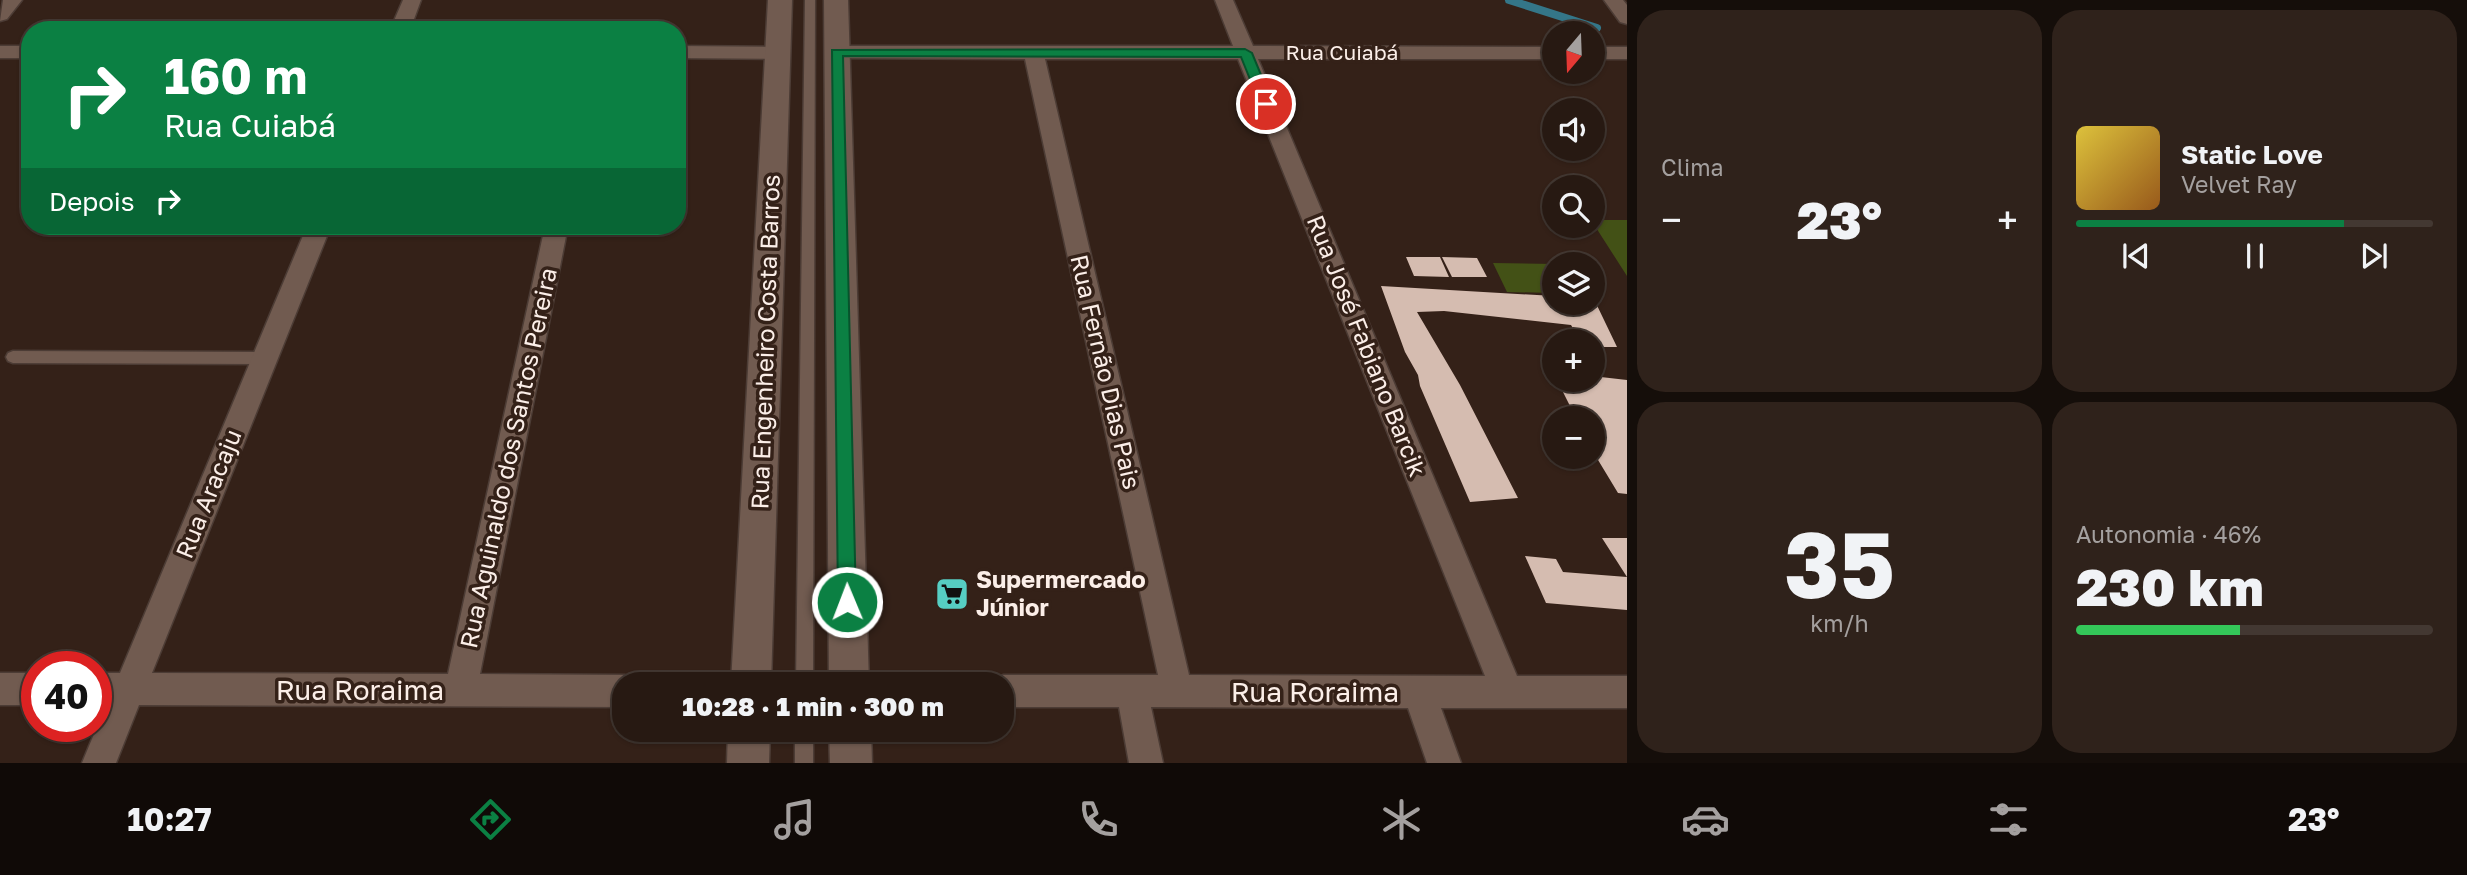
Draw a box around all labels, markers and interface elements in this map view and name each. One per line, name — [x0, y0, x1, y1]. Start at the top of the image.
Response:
north arrow — [1542, 21, 1605, 84]
map controls — [1542, 21, 1605, 469]
street label: Rua Cuiabá — [1286, 39, 1398, 65]
text: 160 m — [164, 46, 307, 105]
icon: right — [49, 49, 140, 140]
pin — [1236, 74, 1296, 134]
icon: arrive — [1247, 85, 1285, 123]
button: sound — [1542, 98, 1605, 161]
text: Rua Cuiabá — [164, 106, 336, 144]
text: Static Love — [2181, 139, 2323, 170]
text: Clima — [1661, 153, 1724, 181]
text: Velvet Ray — [2181, 170, 2297, 198]
street label: Rua Engenheiro Costa Barros — [744, 174, 785, 510]
button: search — [1542, 175, 1605, 238]
icon: right — [149, 182, 187, 220]
text: Depois — [49, 186, 135, 217]
text: 23° — [1797, 188, 1882, 250]
text: − — [1661, 197, 1682, 242]
text: + — [1997, 197, 2018, 242]
street label: Rua José Fabiano Barcik — [1302, 210, 1433, 480]
icon: previous — [2117, 237, 2155, 275]
icon: pause — [2236, 237, 2274, 275]
icon: next — [2355, 237, 2393, 275]
street label: Rua Fernão Dias Pais — [1065, 252, 1148, 492]
button: layers — [1542, 252, 1605, 315]
street label: Rua Aguinaldo dos Santos Pereira — [453, 265, 562, 650]
button: + — [1542, 329, 1605, 392]
button: − — [1542, 406, 1605, 469]
street label: Rua Aracaju — [169, 425, 247, 562]
text: 35 — [1784, 509, 1895, 618]
text: Autonomia · 46% — [2076, 520, 2261, 548]
text: 230 km — [2076, 555, 2264, 617]
place label: Supermercado Júnior — [976, 564, 1146, 621]
position arrow — [810, 565, 884, 639]
supermarket icon: Supermercado Júnior — [933, 575, 971, 613]
text: km/h — [1810, 609, 1869, 637]
speed limit sign: 40 — [21, 651, 112, 742]
street label: Rua Roraima — [276, 673, 444, 706]
street label: Rua Roraima — [1231, 675, 1399, 708]
text: 10:28 · 1 min · 300 m — [682, 691, 944, 722]
icon: directions — [466, 795, 515, 844]
icon: music — [770, 795, 819, 844]
icon: phone — [1074, 795, 1123, 844]
icon: climate — [1377, 795, 1426, 844]
icon: car — [1681, 795, 1730, 844]
icon: filters — [1984, 795, 2033, 844]
text: 10:27 — [127, 800, 212, 838]
text: 23° — [2288, 800, 2340, 838]

